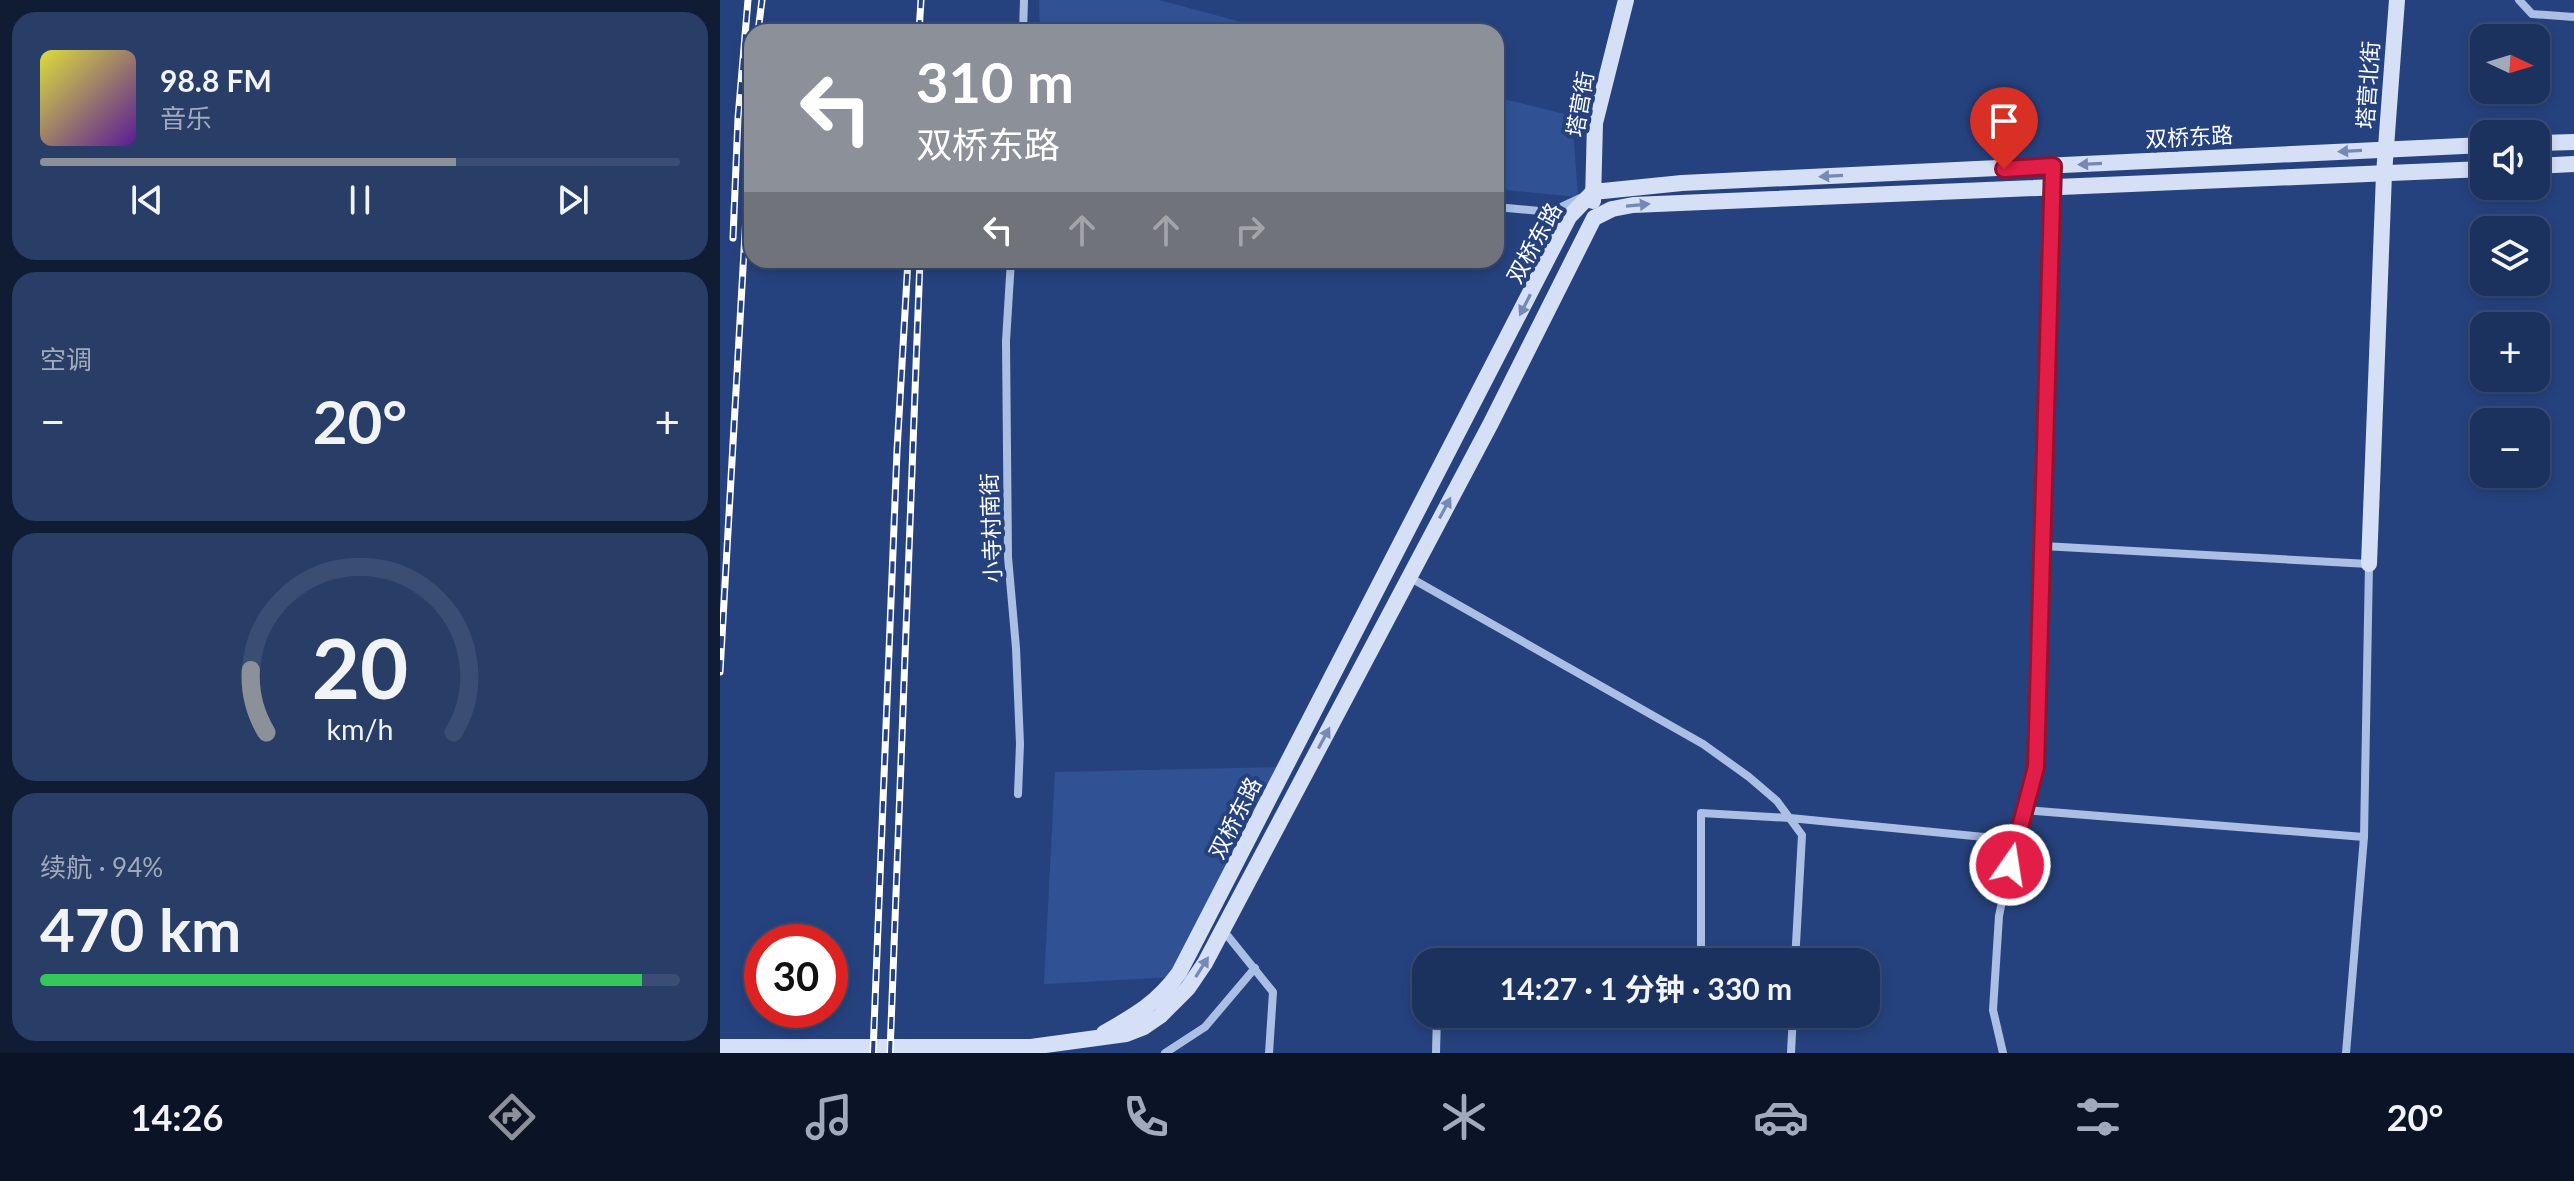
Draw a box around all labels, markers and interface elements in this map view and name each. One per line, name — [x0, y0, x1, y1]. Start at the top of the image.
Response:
north arrow — [2470, 24, 2550, 104]
map controls — [2470, 24, 2550, 488]
street label: 塔营北街 — [2351, 40, 2384, 130]
text: 310 m — [916, 48, 1074, 115]
icon: left — [784, 56, 888, 160]
text: 98.8 FM — [160, 62, 272, 98]
street label: 塔营街 — [1560, 69, 1599, 139]
pin — [1970, 87, 2038, 169]
icon: arrive — [1982, 99, 2026, 143]
text: 音乐 — [160, 102, 212, 134]
button: sound — [2470, 120, 2550, 200]
street label: 双桥东路 — [2144, 121, 2234, 152]
text: 双桥东路 — [916, 122, 1060, 166]
one-way arrow — [2337, 144, 2362, 157]
one-way arrow — [2077, 158, 2102, 171]
one-way arrow — [1818, 170, 1843, 183]
icon: previous — [125, 178, 169, 222]
icon: pause — [338, 178, 382, 222]
icon: next — [551, 178, 595, 222]
street label: 双桥东路 — [1500, 198, 1567, 288]
one-way arrow — [1626, 199, 1651, 212]
icon: left — [976, 208, 1020, 252]
icon: ahead — [1060, 208, 1104, 252]
icon: ahead — [1144, 208, 1188, 252]
icon: right — [1228, 208, 1272, 252]
button: layers — [2470, 216, 2550, 296]
one-way arrow — [1518, 294, 1531, 317]
button: + — [2470, 312, 2550, 392]
text: 空调 — [40, 343, 92, 375]
text: 20° — [313, 385, 407, 457]
text: − — [40, 395, 66, 447]
text: + — [654, 395, 680, 447]
button: − — [2470, 408, 2550, 488]
street label: 小寺村南街 — [975, 473, 1006, 583]
one-way arrow — [1438, 497, 1452, 519]
text: 20 — [312, 616, 408, 716]
text: km/h — [327, 712, 393, 746]
one-way arrow — [1317, 727, 1331, 749]
street label: 双桥东路 — [1203, 772, 1267, 863]
position arrow — [1968, 823, 2052, 907]
text: 续航 · 94% — [40, 851, 163, 883]
text: 470 km — [40, 893, 241, 965]
speed limit sign: 30 — [744, 924, 848, 1028]
one-way arrow — [1194, 956, 1208, 978]
text: 14:27 · 1 分钟 · 330 m — [1500, 970, 1792, 1006]
icon: directions — [484, 1089, 540, 1145]
icon: music — [801, 1089, 857, 1145]
icon: phone — [1118, 1089, 1174, 1145]
icon: climate — [1436, 1089, 1492, 1145]
icon: car — [1753, 1089, 1809, 1145]
icon: filters — [2070, 1089, 2126, 1145]
text: 14:26 — [131, 1095, 223, 1139]
text: 20° — [2387, 1095, 2443, 1139]

